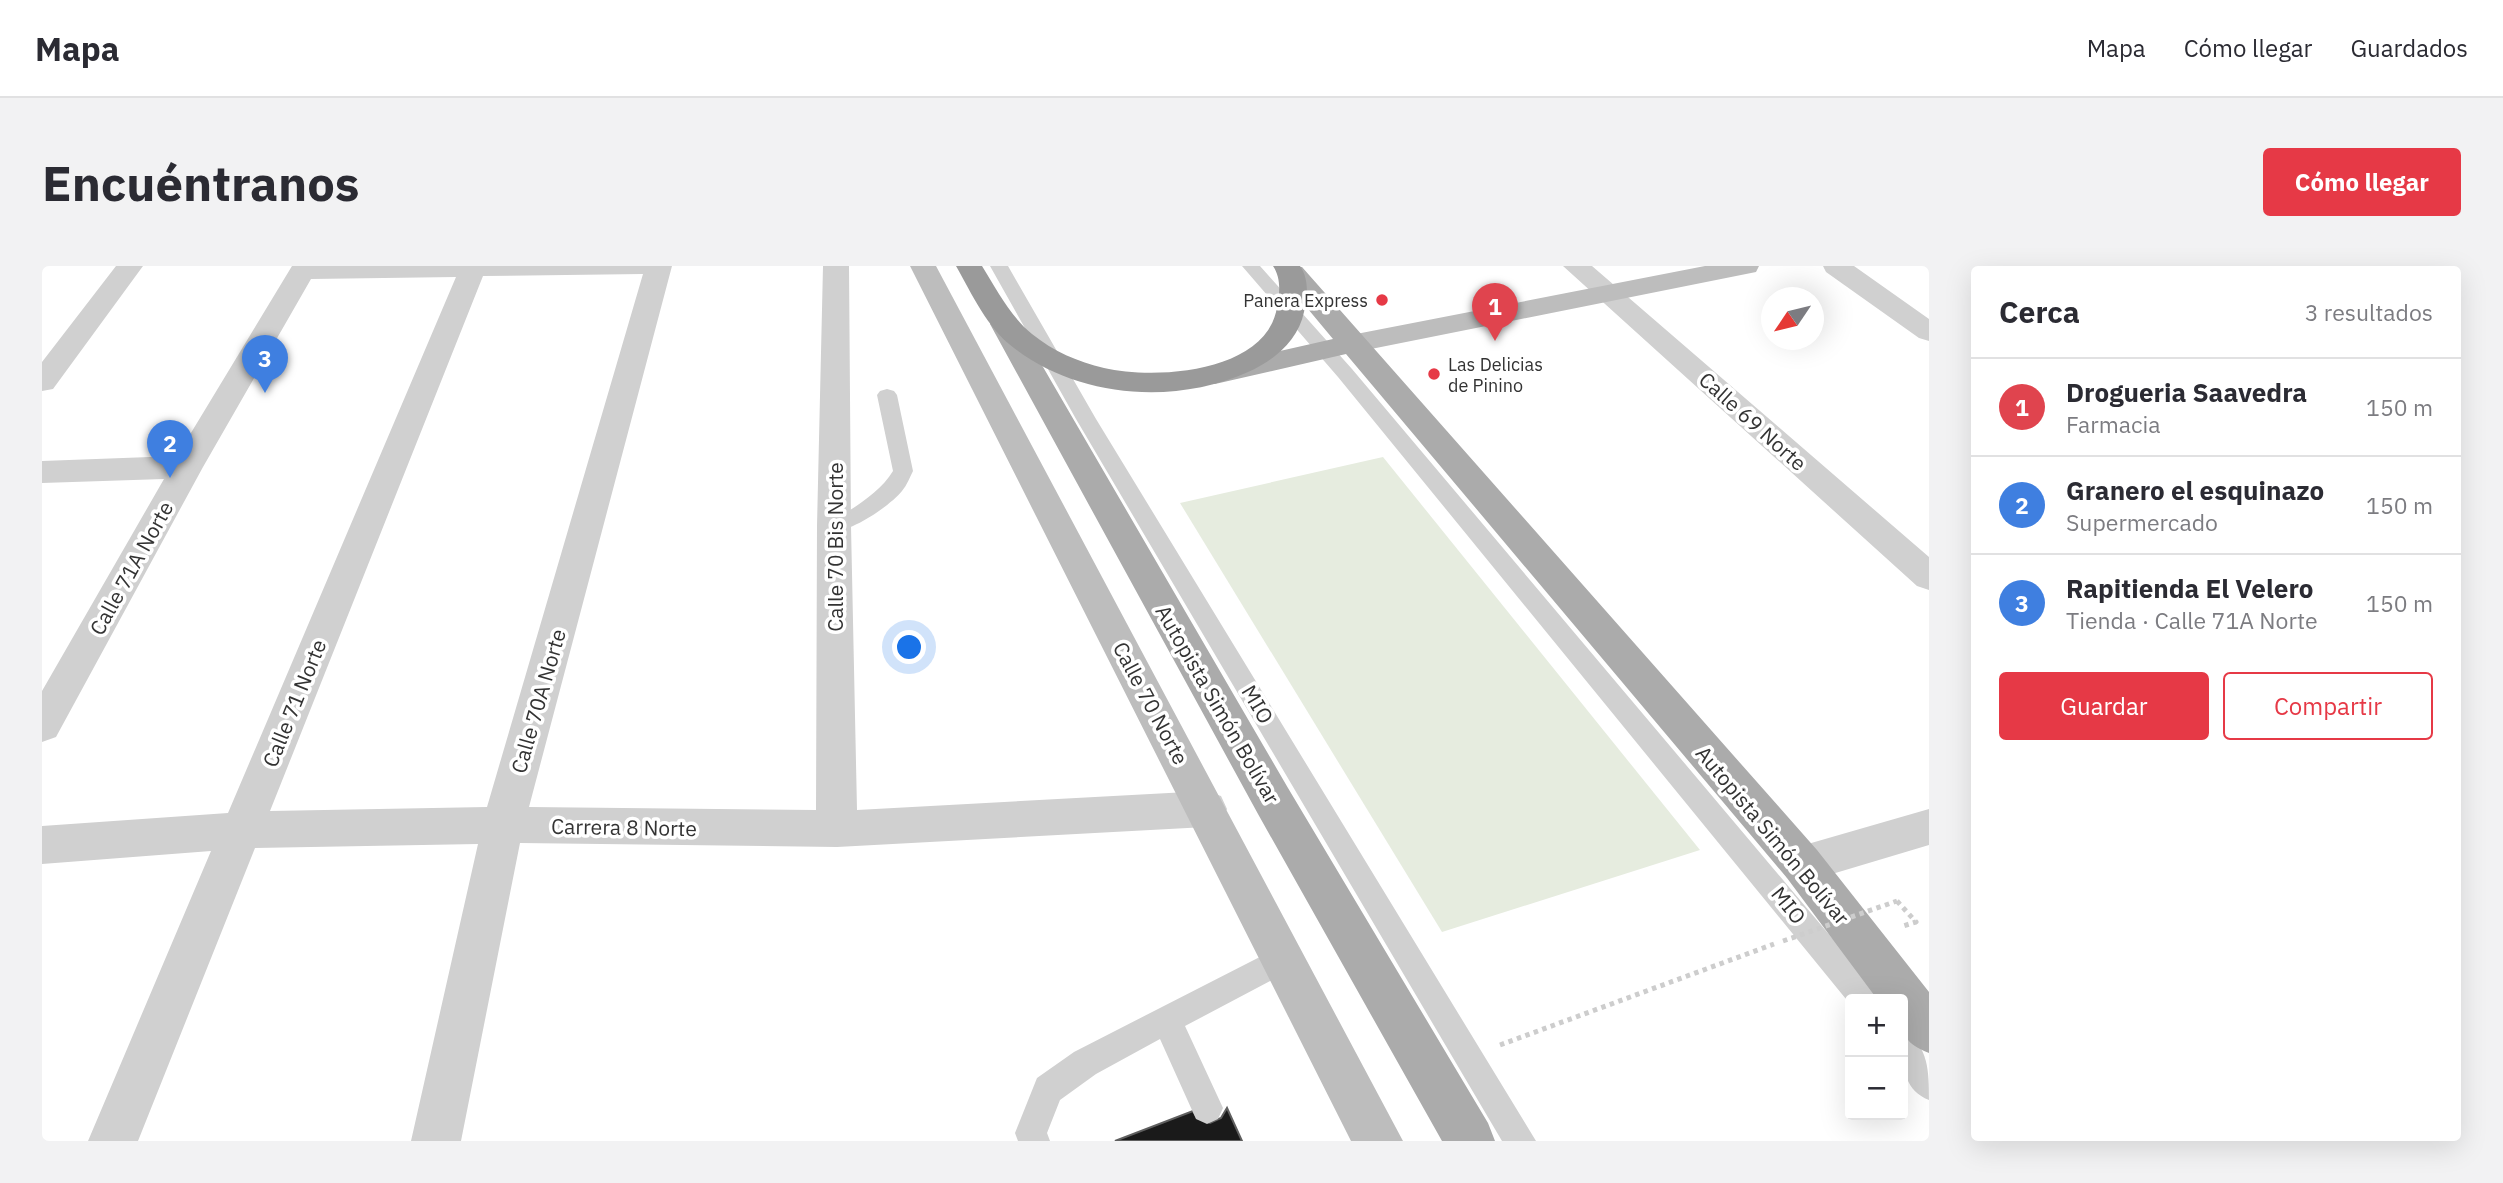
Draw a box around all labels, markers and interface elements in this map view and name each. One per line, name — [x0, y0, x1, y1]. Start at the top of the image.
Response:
text: Mapa — [35, 27, 120, 70]
text: Mapa — [2087, 32, 2146, 64]
text: Cómo llegar — [2184, 32, 2312, 64]
text: Guardados — [2350, 32, 2468, 64]
button: Cómo llegar — [2263, 148, 2461, 216]
text: Encuéntranos — [42, 151, 360, 214]
pin: 1 — [1472, 283, 1518, 341]
north arrow — [1761, 287, 1824, 350]
place label: Panera Express — [1243, 289, 1368, 312]
marker: Panera Express — [1374, 292, 1390, 308]
text: Cerca — [1999, 292, 2080, 331]
text: 3 resultados — [2305, 297, 2433, 327]
pin: 3 — [242, 335, 288, 393]
place label: Las Delicias de Pinino — [1448, 353, 1543, 397]
street label: Calle 69 Norte — [1693, 365, 1813, 477]
marker: Las Delicias de Pinino — [1426, 366, 1442, 382]
text: Drogueria Saavedra — [2066, 375, 2307, 409]
text: 1 — [2015, 392, 2029, 422]
text: 150 m — [2366, 392, 2433, 422]
text: Farmacia — [2066, 409, 2161, 439]
pin: 2 — [147, 420, 193, 478]
street label: Calle 70 Bis Norte — [821, 462, 849, 632]
text: Granero el esquinazo — [2066, 473, 2324, 507]
text: 2 — [2015, 490, 2029, 520]
text: 150 m — [2366, 490, 2433, 520]
street label: Calle 71A Norte — [83, 496, 179, 640]
text: Supermercado — [2066, 507, 2218, 537]
text: Rapitienda El Velero — [2066, 571, 2313, 605]
text: 3 — [2015, 588, 2029, 618]
text: 150 m — [2366, 588, 2433, 618]
street label: Autopista Simón Bolívar — [1150, 599, 1287, 809]
text: Tienda · Calle 71A Norte — [2066, 605, 2318, 635]
street label: Calle 70A Norte — [504, 626, 572, 776]
your location — [892, 630, 926, 664]
street label: Calle 71 Norte — [256, 635, 332, 771]
street label: Calle 70 Norte — [1107, 637, 1195, 769]
button: Guardar — [1999, 672, 2209, 740]
button: Compartir — [2223, 672, 2433, 740]
street label: MIO — [1236, 680, 1280, 728]
street label: Autopista Simón Bolívar — [1690, 740, 1856, 931]
street label: Carrera 8 Norte — [551, 812, 697, 842]
street label: MIO — [1765, 881, 1813, 929]
map controls — [1845, 994, 1908, 1120]
button: + — [1845, 994, 1908, 1057]
button: − — [1845, 1057, 1908, 1120]

